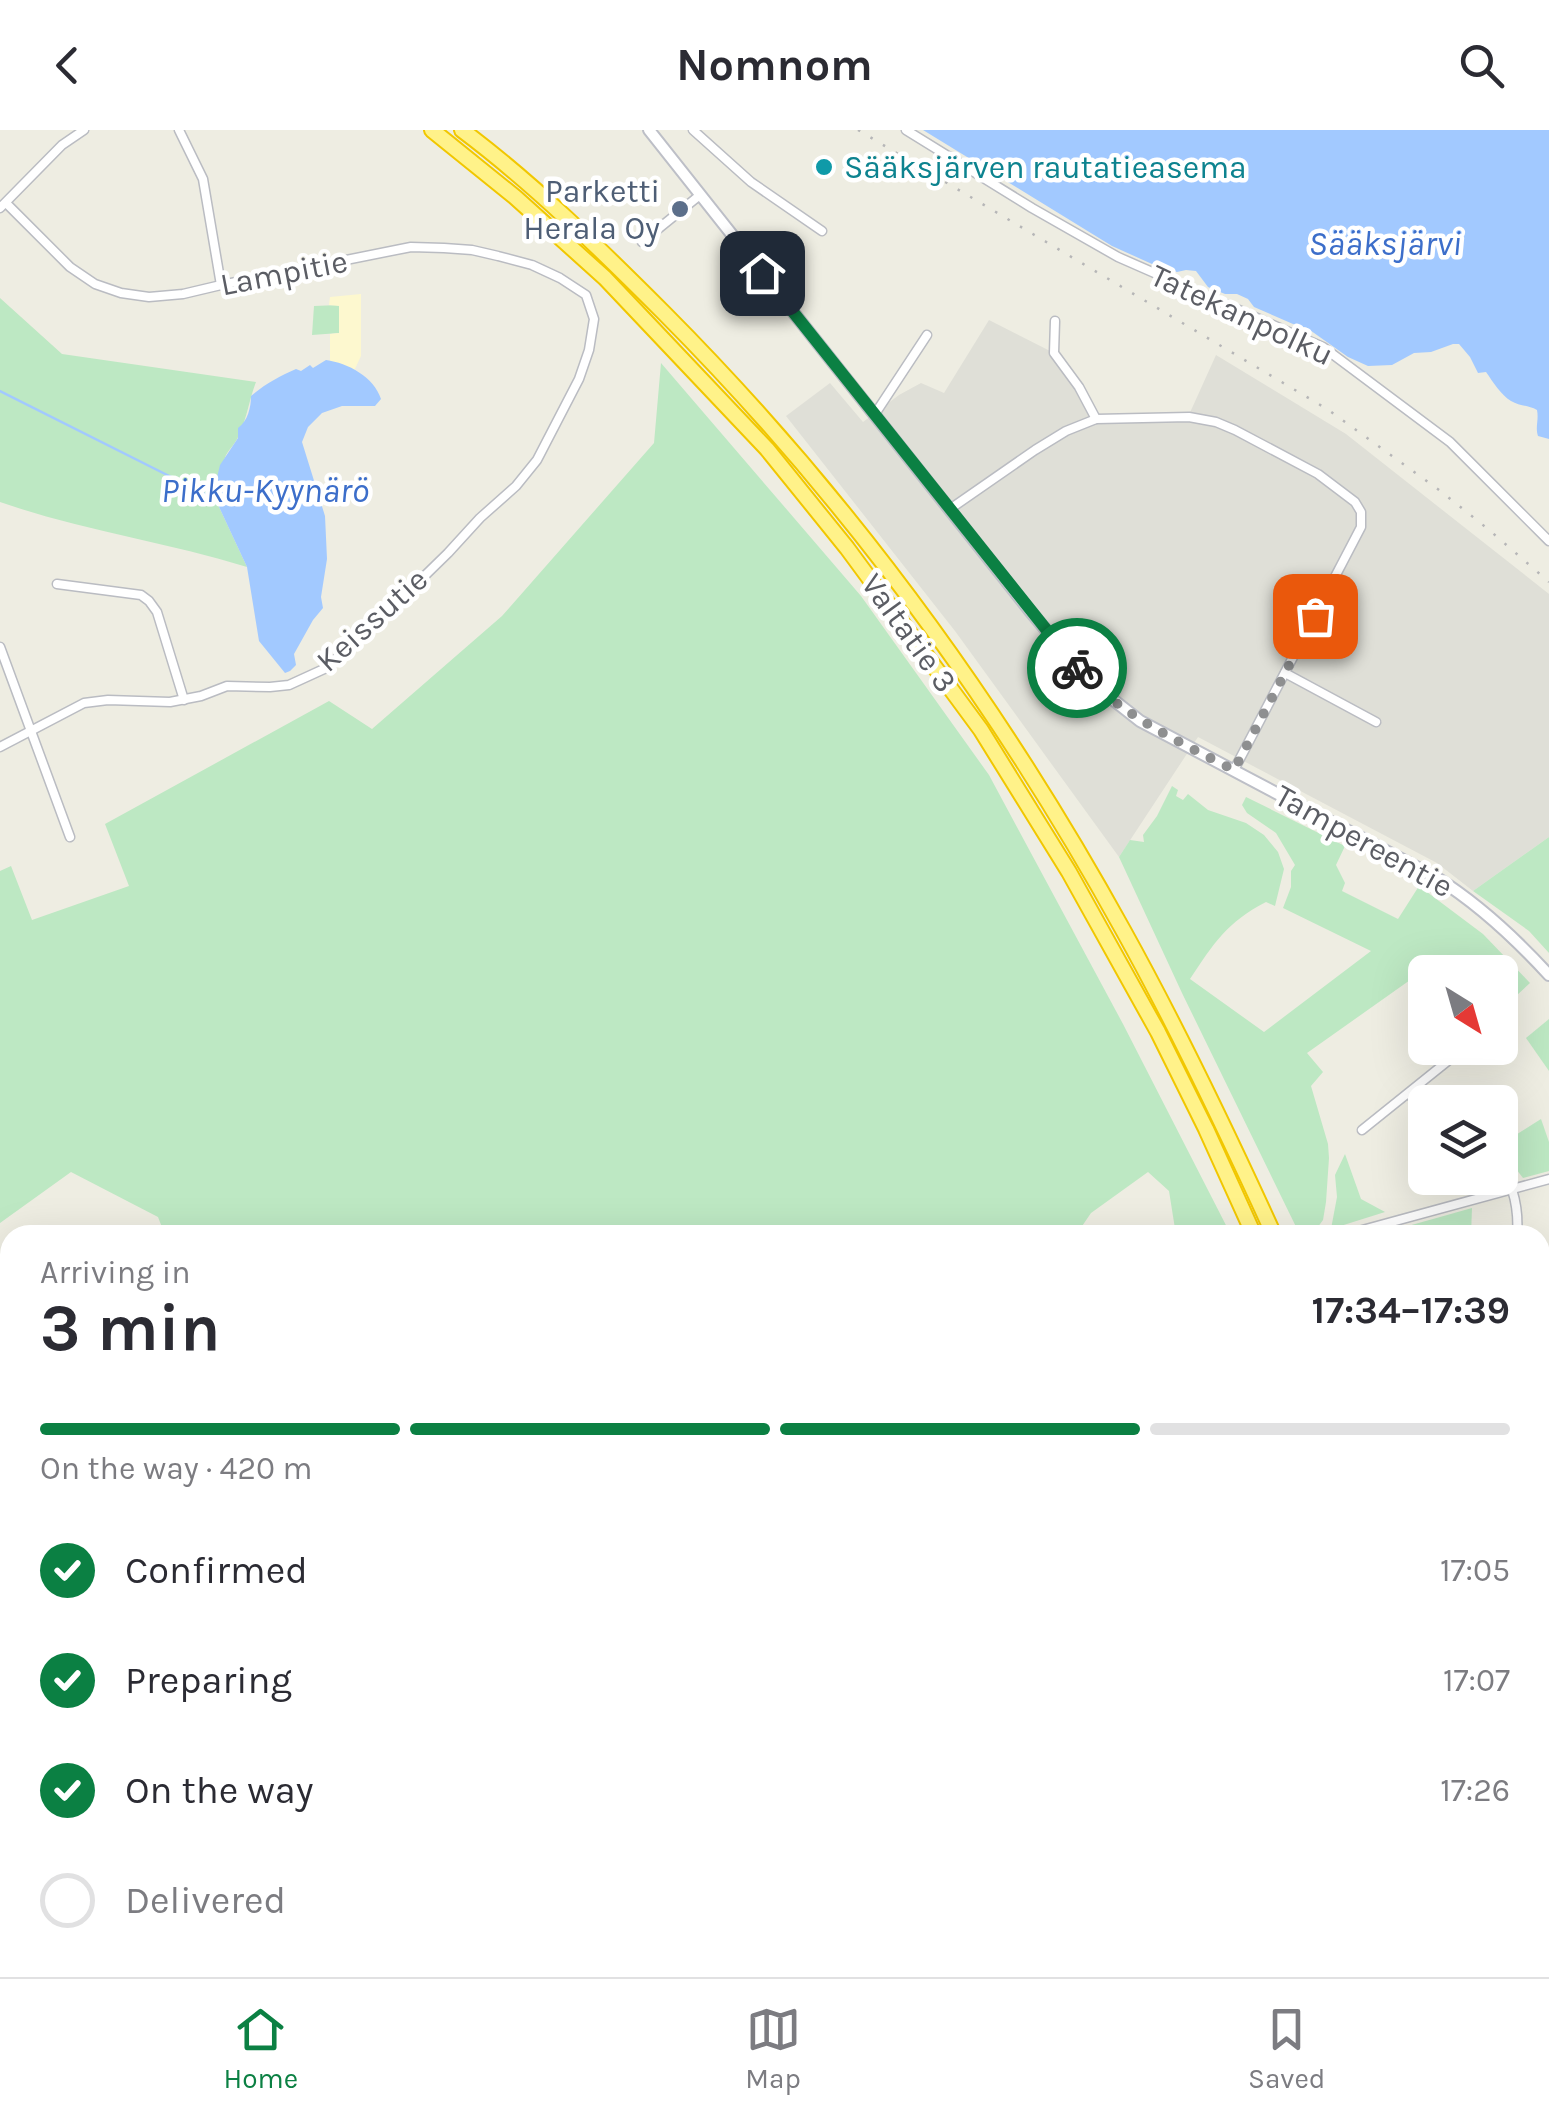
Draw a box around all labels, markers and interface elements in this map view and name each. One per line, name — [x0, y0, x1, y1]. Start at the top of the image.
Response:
icon: back — [40, 38, 95, 93]
icon: search — [1454, 38, 1509, 93]
text: Nomnom — [676, 39, 873, 91]
place label: Sääksjärven rautatieasema — [844, 149, 1247, 186]
marker: Sääksjärven rautatieasema — [813, 156, 835, 178]
place label: Parketti Herala Oy — [523, 173, 660, 247]
marker: Parketti Herala Oy — [669, 198, 691, 220]
water label: Sääksjärvi — [1308, 223, 1462, 264]
pin — [720, 231, 805, 316]
street label: Lampitie — [217, 243, 351, 303]
icon: home — [735, 246, 790, 301]
street label: Tatekanpolku — [1145, 257, 1339, 373]
water label: Pikku-Kyynärö — [161, 470, 369, 511]
street label: Keissutie — [309, 561, 435, 679]
street label: Valtatie 3 — [854, 566, 964, 700]
pin — [1273, 574, 1358, 659]
icon: bag — [1288, 589, 1343, 644]
courier — [1027, 618, 1127, 718]
icon: bike — [1050, 641, 1105, 696]
street label: Tampereentie — [1269, 777, 1459, 905]
north arrow — [1408, 955, 1518, 1065]
map controls — [1408, 955, 1518, 1195]
button: layers — [1408, 1085, 1518, 1195]
text: Arriving in — [40, 1254, 191, 1291]
text: 17:34–17:39 — [1312, 1288, 1510, 1333]
text: 3 min — [40, 1290, 220, 1366]
text: On the way · 420 m — [40, 1450, 313, 1487]
icon: check — [40, 1543, 95, 1598]
text: Confirmed — [125, 1548, 308, 1593]
text: 17:05 — [1440, 1552, 1510, 1589]
icon: check — [40, 1653, 95, 1708]
text: Preparing — [125, 1658, 292, 1703]
text: 17:07 — [1443, 1662, 1510, 1699]
icon: check — [40, 1763, 95, 1818]
text: On the way — [125, 1768, 313, 1813]
text: 17:26 — [1440, 1772, 1510, 1809]
text: Delivered — [125, 1878, 286, 1923]
tab: Home — [224, 2002, 298, 2095]
tab: Map — [745, 2002, 801, 2095]
tab: Saved — [1248, 2002, 1325, 2095]

